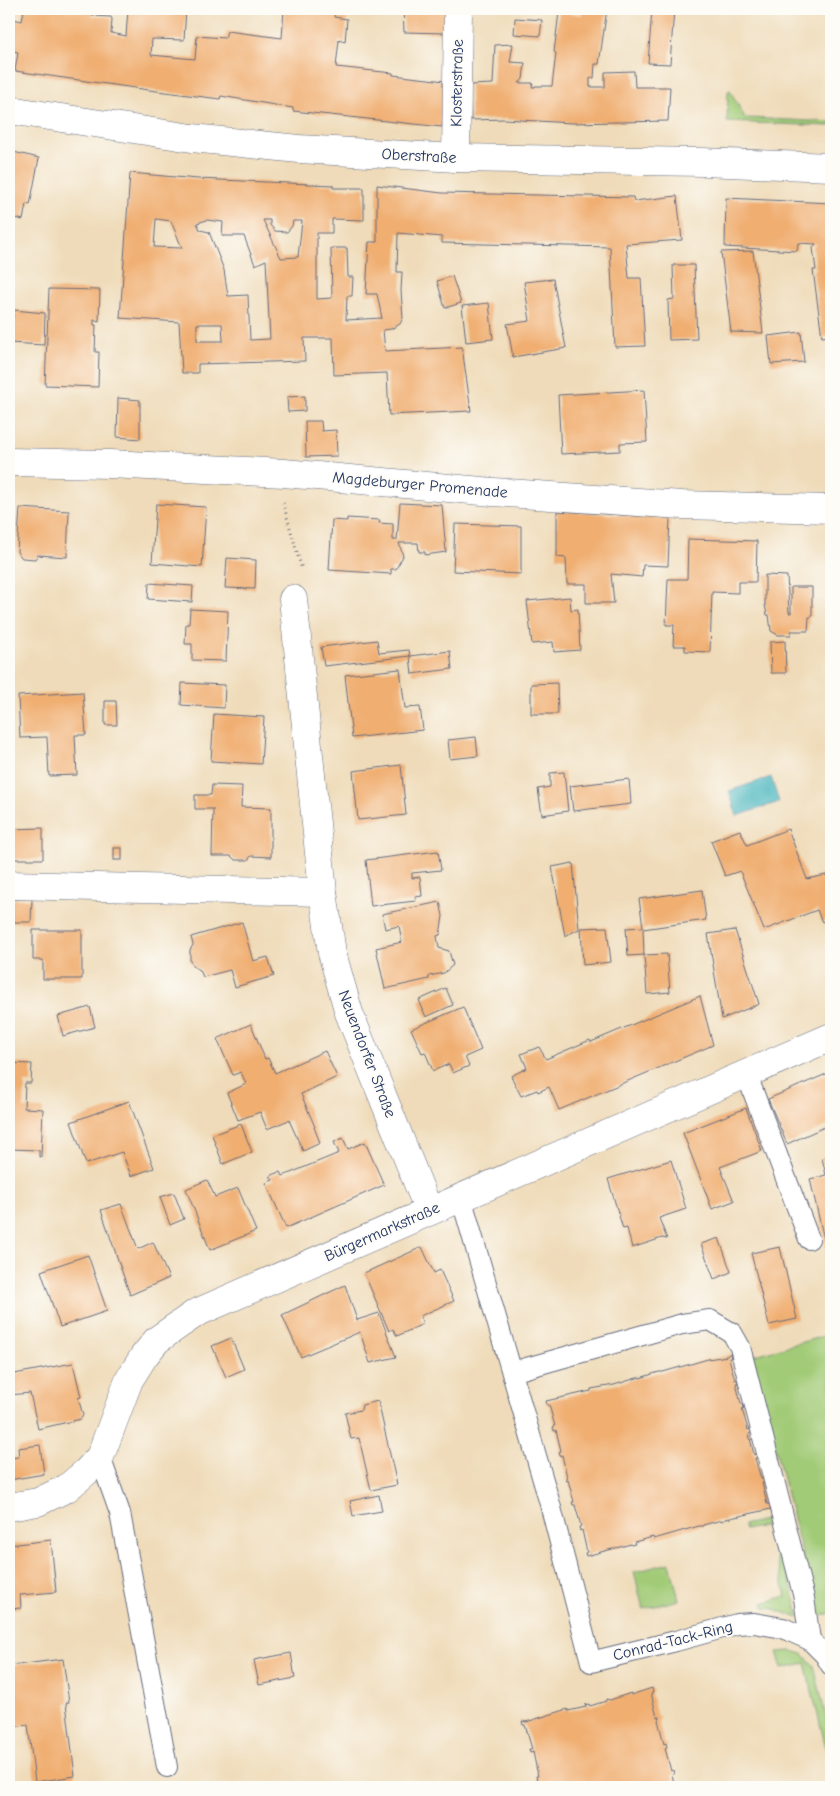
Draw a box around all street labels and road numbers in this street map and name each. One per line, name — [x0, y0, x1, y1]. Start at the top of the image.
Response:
street label: Klosterstraße — [447, 39, 467, 127]
street label: Oberstraße — [381, 145, 457, 167]
street label: Magdeburger Promenade — [332, 468, 508, 502]
street label: Neuendorfer Straße — [334, 988, 400, 1120]
street label: Bürgermarkstraße — [322, 1198, 442, 1266]
street label: Conrad-Tack-Ring — [611, 1617, 735, 1665]

